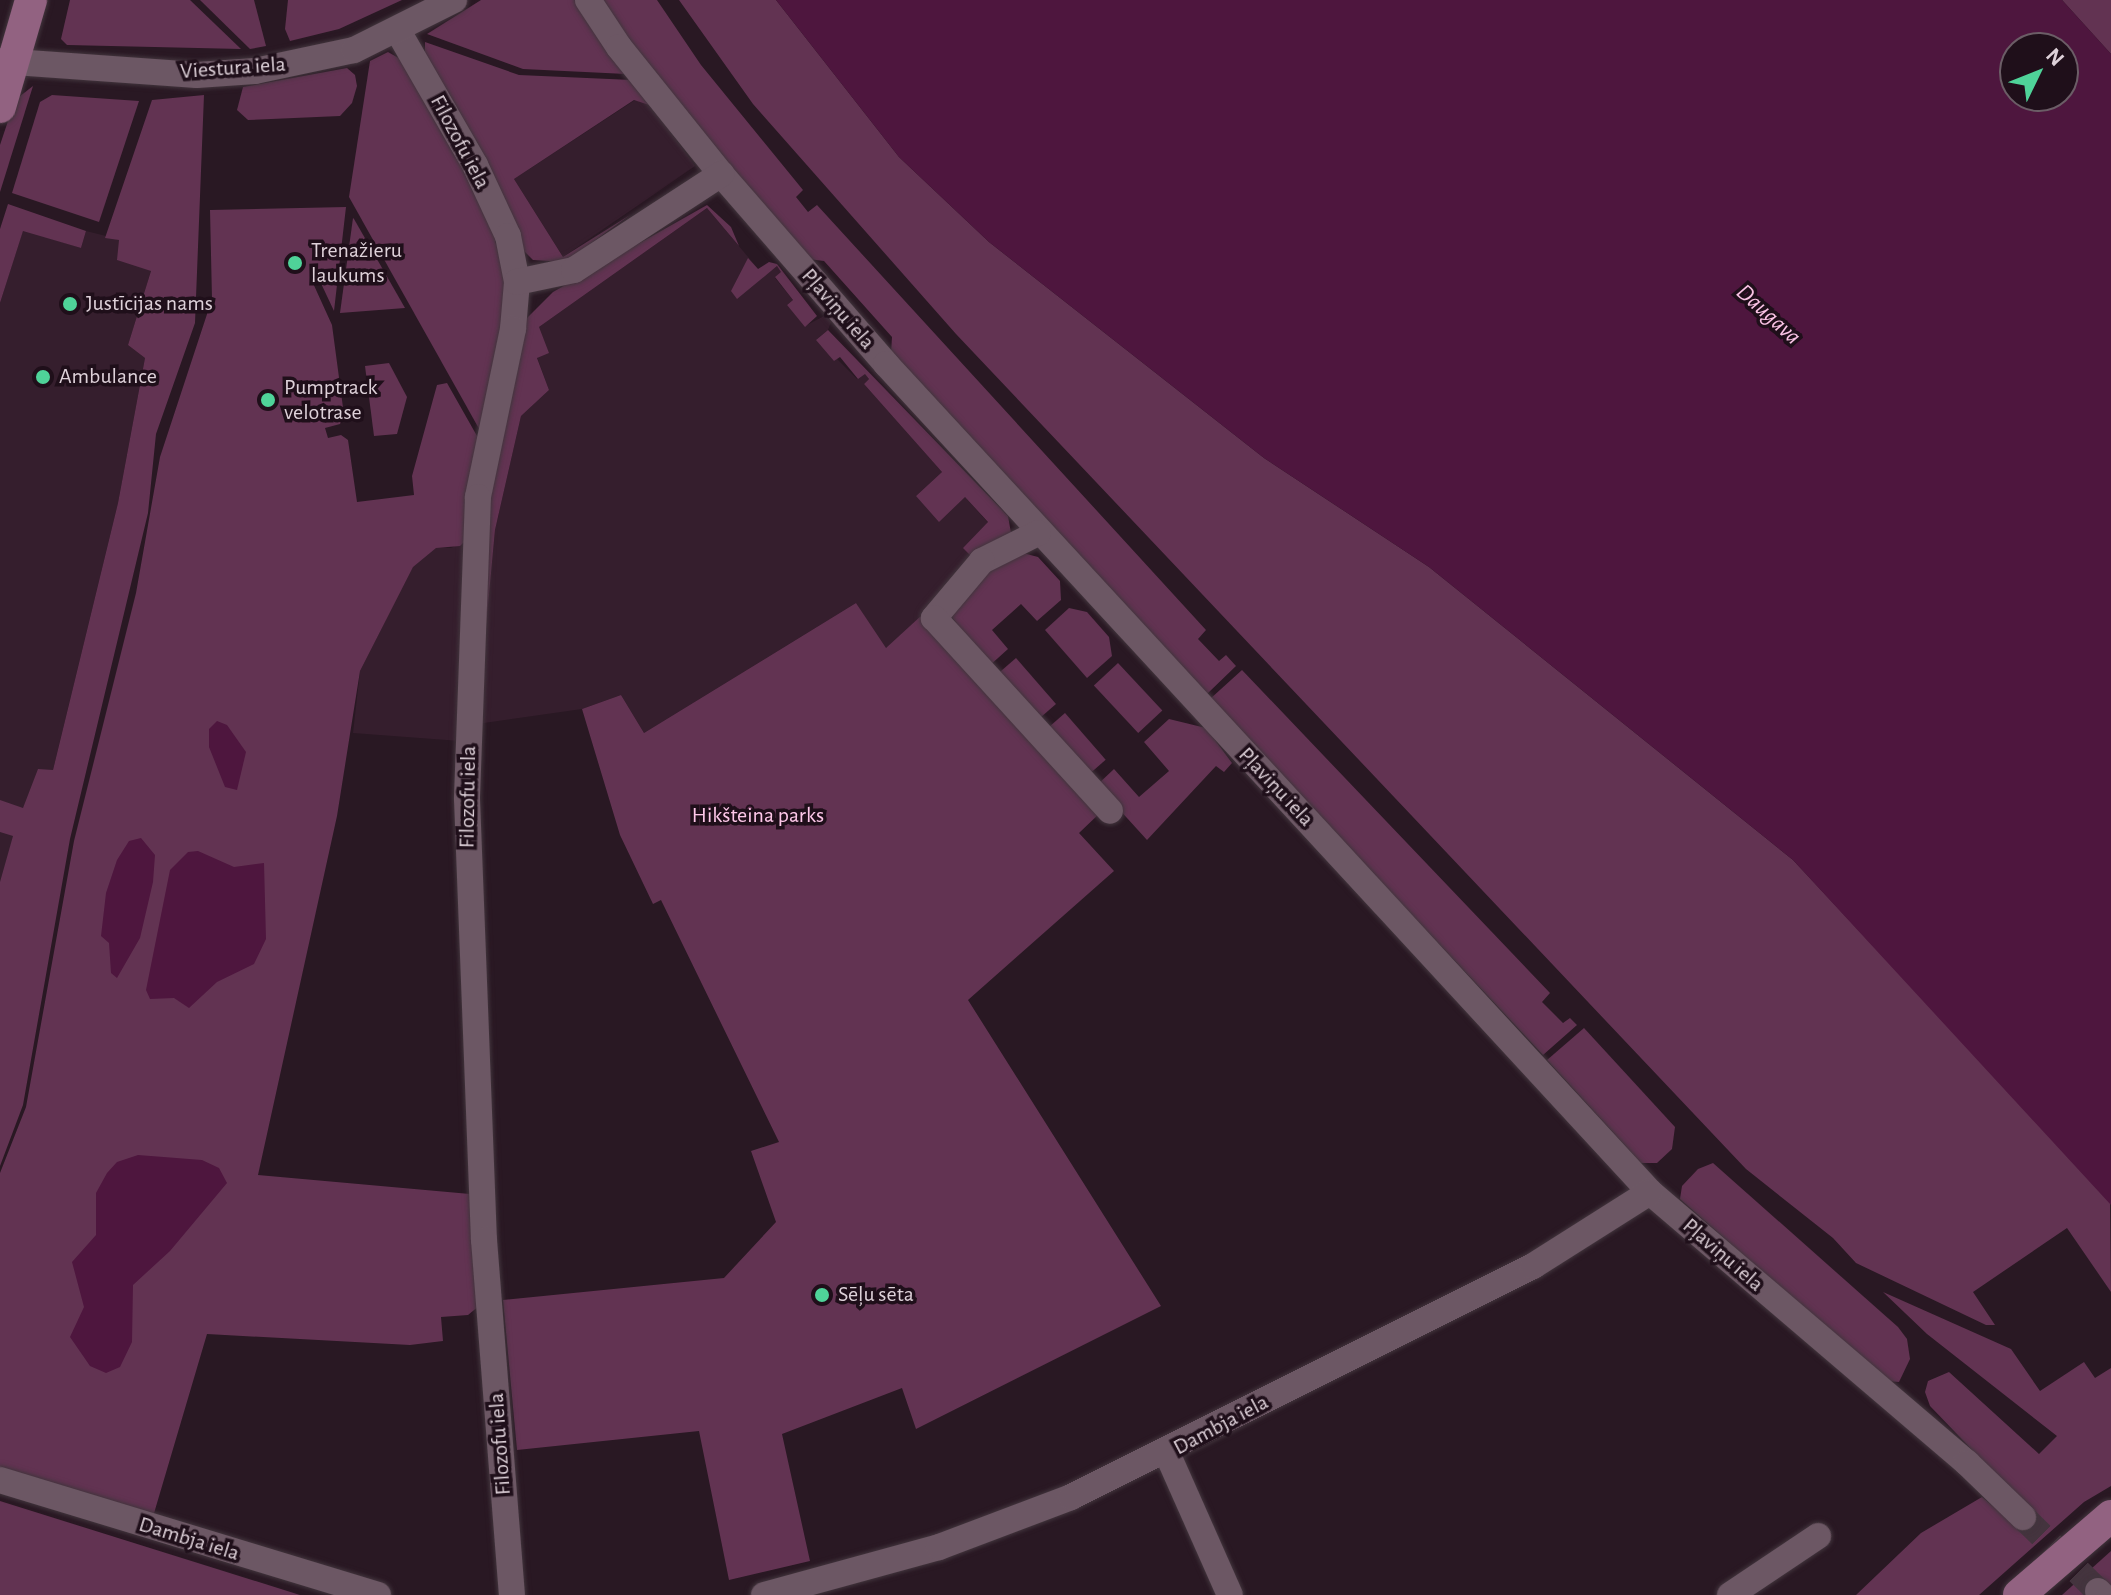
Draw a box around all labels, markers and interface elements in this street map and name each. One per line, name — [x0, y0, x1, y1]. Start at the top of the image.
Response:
north arrow — [1999, 32, 2079, 112]
text: N — [2042, 44, 2068, 70]
street label: Viestura iela — [179, 51, 287, 85]
street label: Filozofu iela — [424, 91, 496, 193]
place label: Trenažieru laukums — [311, 237, 402, 288]
marker: Trenažieru laukums — [286, 254, 304, 272]
street label: Pļaviņu iela — [796, 263, 880, 355]
water label: Daugava — [1730, 278, 1806, 352]
place label: Justīcijas nams — [86, 291, 213, 317]
marker: Justīcijas nams — [61, 295, 79, 313]
place label: Ambulance — [59, 364, 157, 390]
marker: Ambulance — [34, 368, 52, 386]
place label: Pumptrack velotrase — [284, 374, 377, 426]
marker: Pumptrack velotrase — [259, 391, 277, 409]
street label: Pļaviņu iela — [1233, 742, 1319, 832]
street label: Filozofu iela — [454, 746, 482, 848]
park label: Hikšteina parks — [692, 803, 824, 829]
street label: Pļaviņu iela — [1677, 1213, 1769, 1297]
place label: Sēļu sēta — [838, 1282, 914, 1308]
marker: Sēļu sēta — [813, 1286, 831, 1304]
street label: Dambja iela — [1169, 1389, 1273, 1461]
street label: Filozofu iela — [483, 1392, 517, 1496]
street label: Dambja iela — [136, 1511, 242, 1567]

